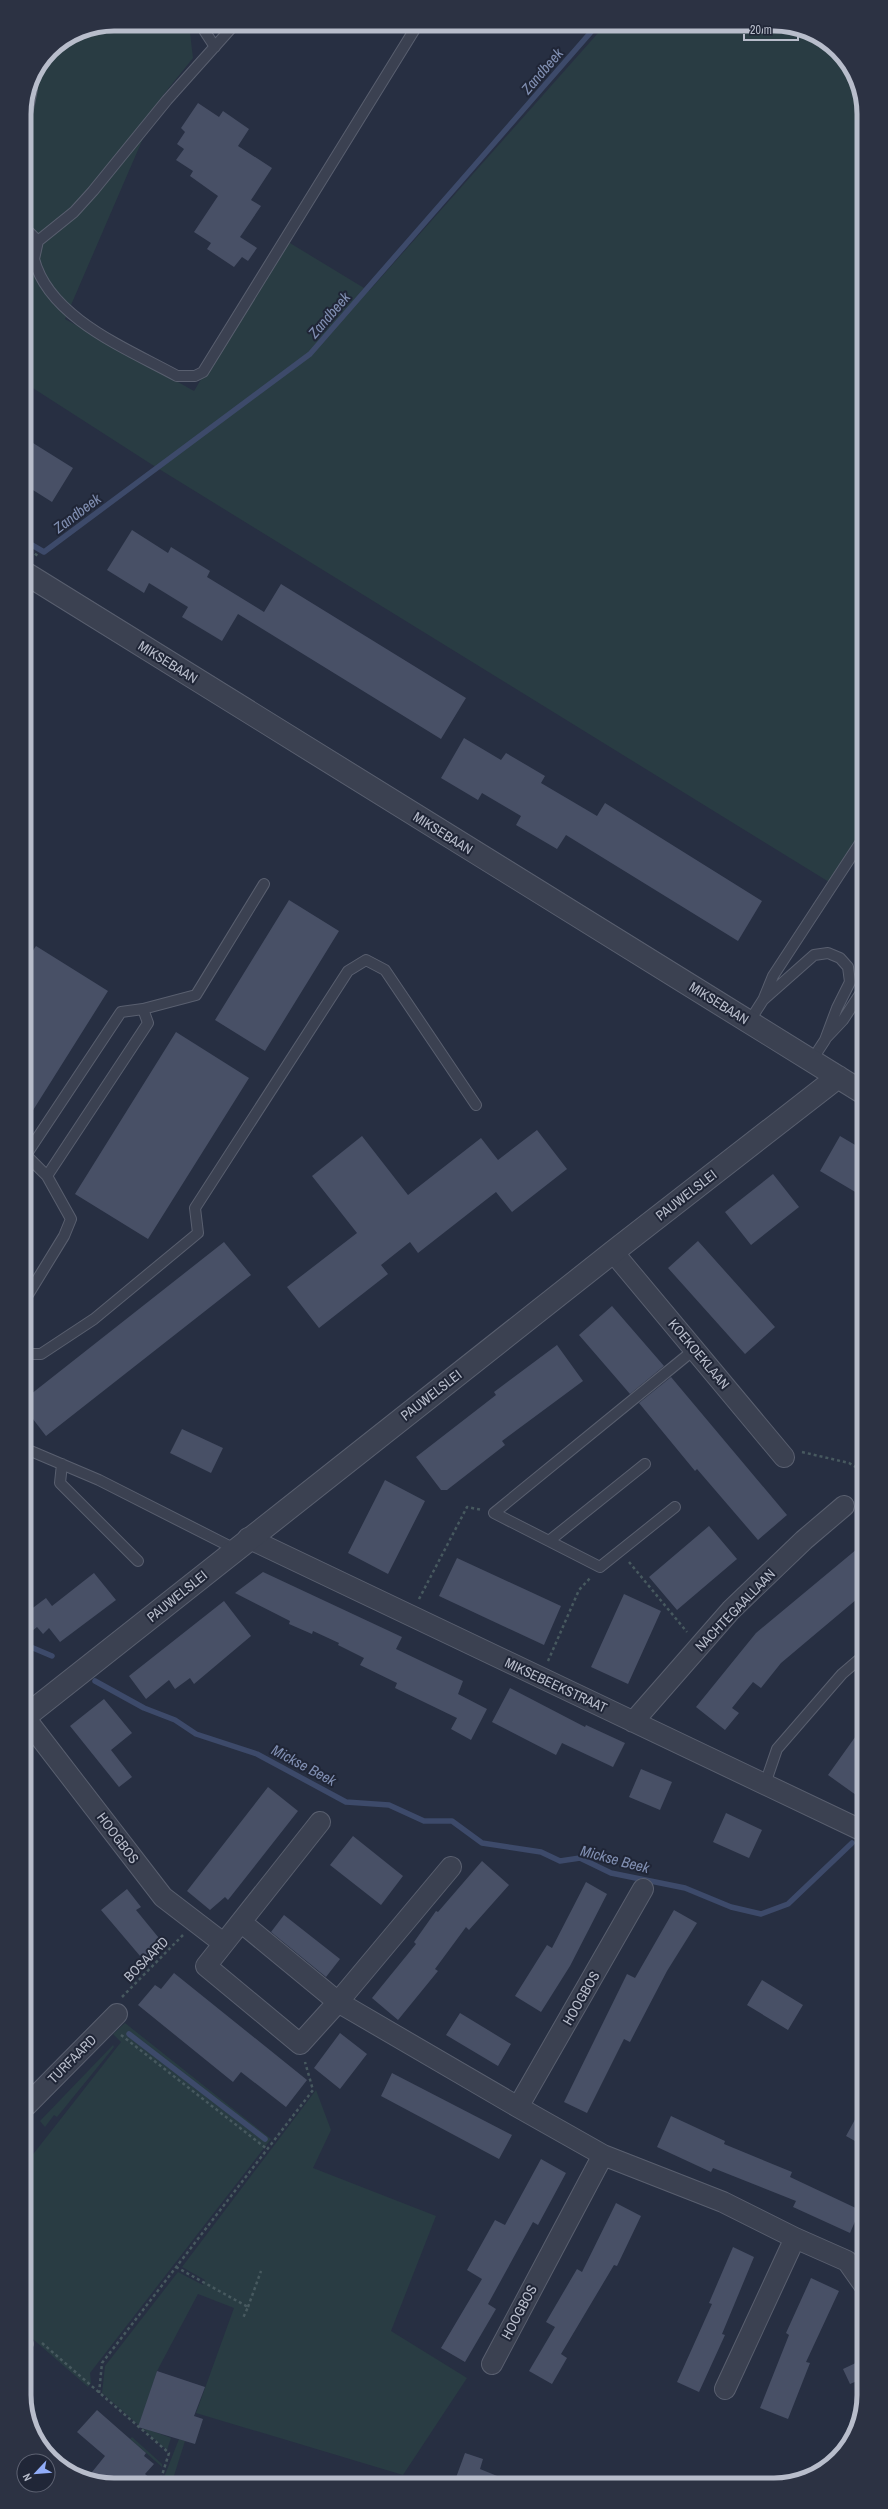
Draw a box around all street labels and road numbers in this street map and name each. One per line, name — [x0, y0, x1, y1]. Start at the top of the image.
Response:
street label: MIKSEBAAN — [135, 637, 201, 687]
street label: MIKSEBAAN — [410, 808, 476, 858]
street label: MIKSEBAAN — [686, 978, 752, 1028]
street label: PAUWELSLEI — [652, 1166, 720, 1224]
street label: KOEKOEKLAAN — [664, 1315, 734, 1393]
street label: PAUWELSLEI — [397, 1366, 465, 1424]
street label: NACHTEGAALLAAN — [691, 1565, 779, 1655]
street label: PAUWELSLEI — [143, 1566, 211, 1626]
street label: MIKSEBEEKSTRAAT — [502, 1653, 610, 1717]
street label: HOOGBOS — [93, 1809, 143, 1867]
street label: BOSAARD — [120, 1933, 172, 1985]
street label: HOOGBOS — [558, 1968, 604, 2028]
street label: TURFAARD — [44, 2031, 100, 2087]
street label: HOOGBOS — [497, 2281, 541, 2342]

